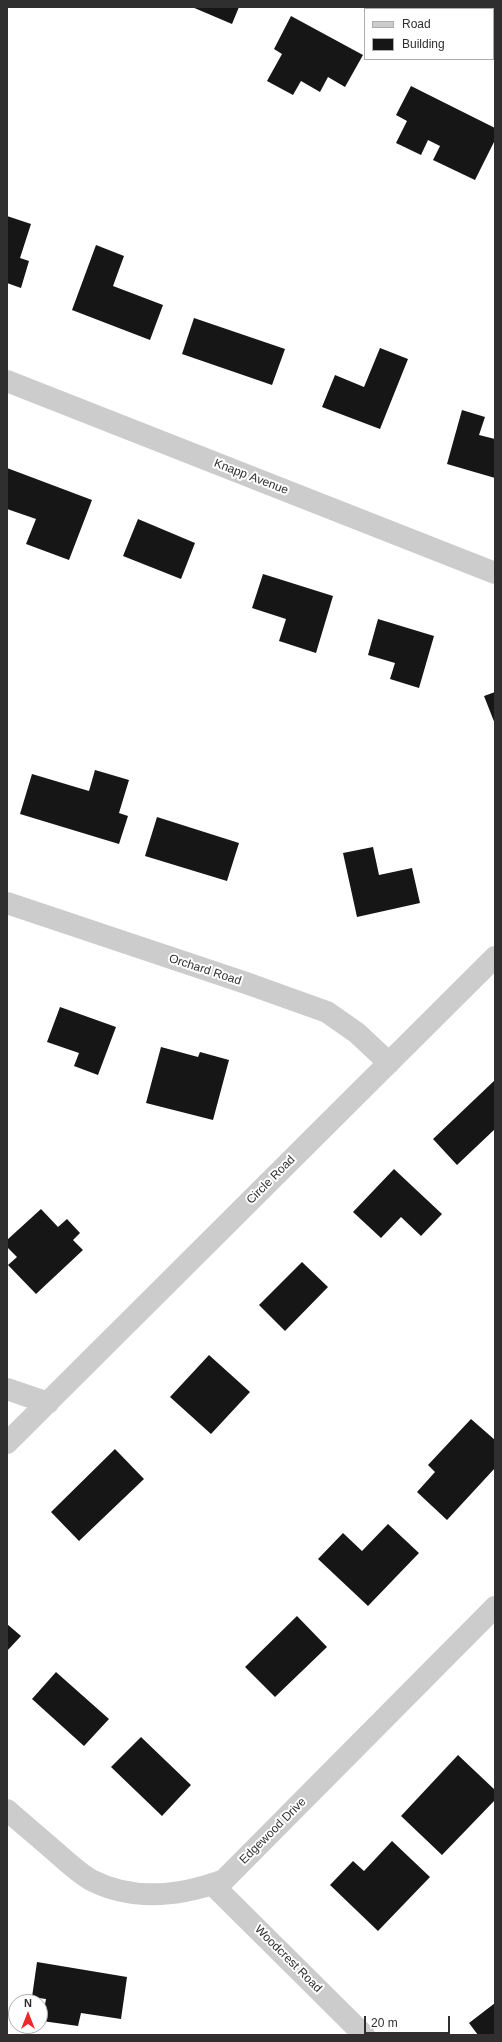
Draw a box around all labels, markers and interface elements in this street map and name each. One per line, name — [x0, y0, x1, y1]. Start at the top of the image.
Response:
legend — [364, 8, 494, 60]
text: Road — [402, 17, 431, 31]
text: Building — [402, 37, 445, 51]
street label: Knapp Avenue — [212, 456, 290, 498]
street label: Orchard Road — [167, 952, 243, 988]
street label: Circle Road — [244, 1153, 298, 1207]
street label: Edgewood Drive — [237, 1795, 309, 1867]
street label: Woodcrest Road — [251, 1922, 325, 1996]
north arrow — [8, 1994, 48, 2034]
text: N — [24, 1997, 32, 2009]
scale bar — [366, 2008, 452, 2034]
text: 20 m — [371, 2016, 398, 2030]

